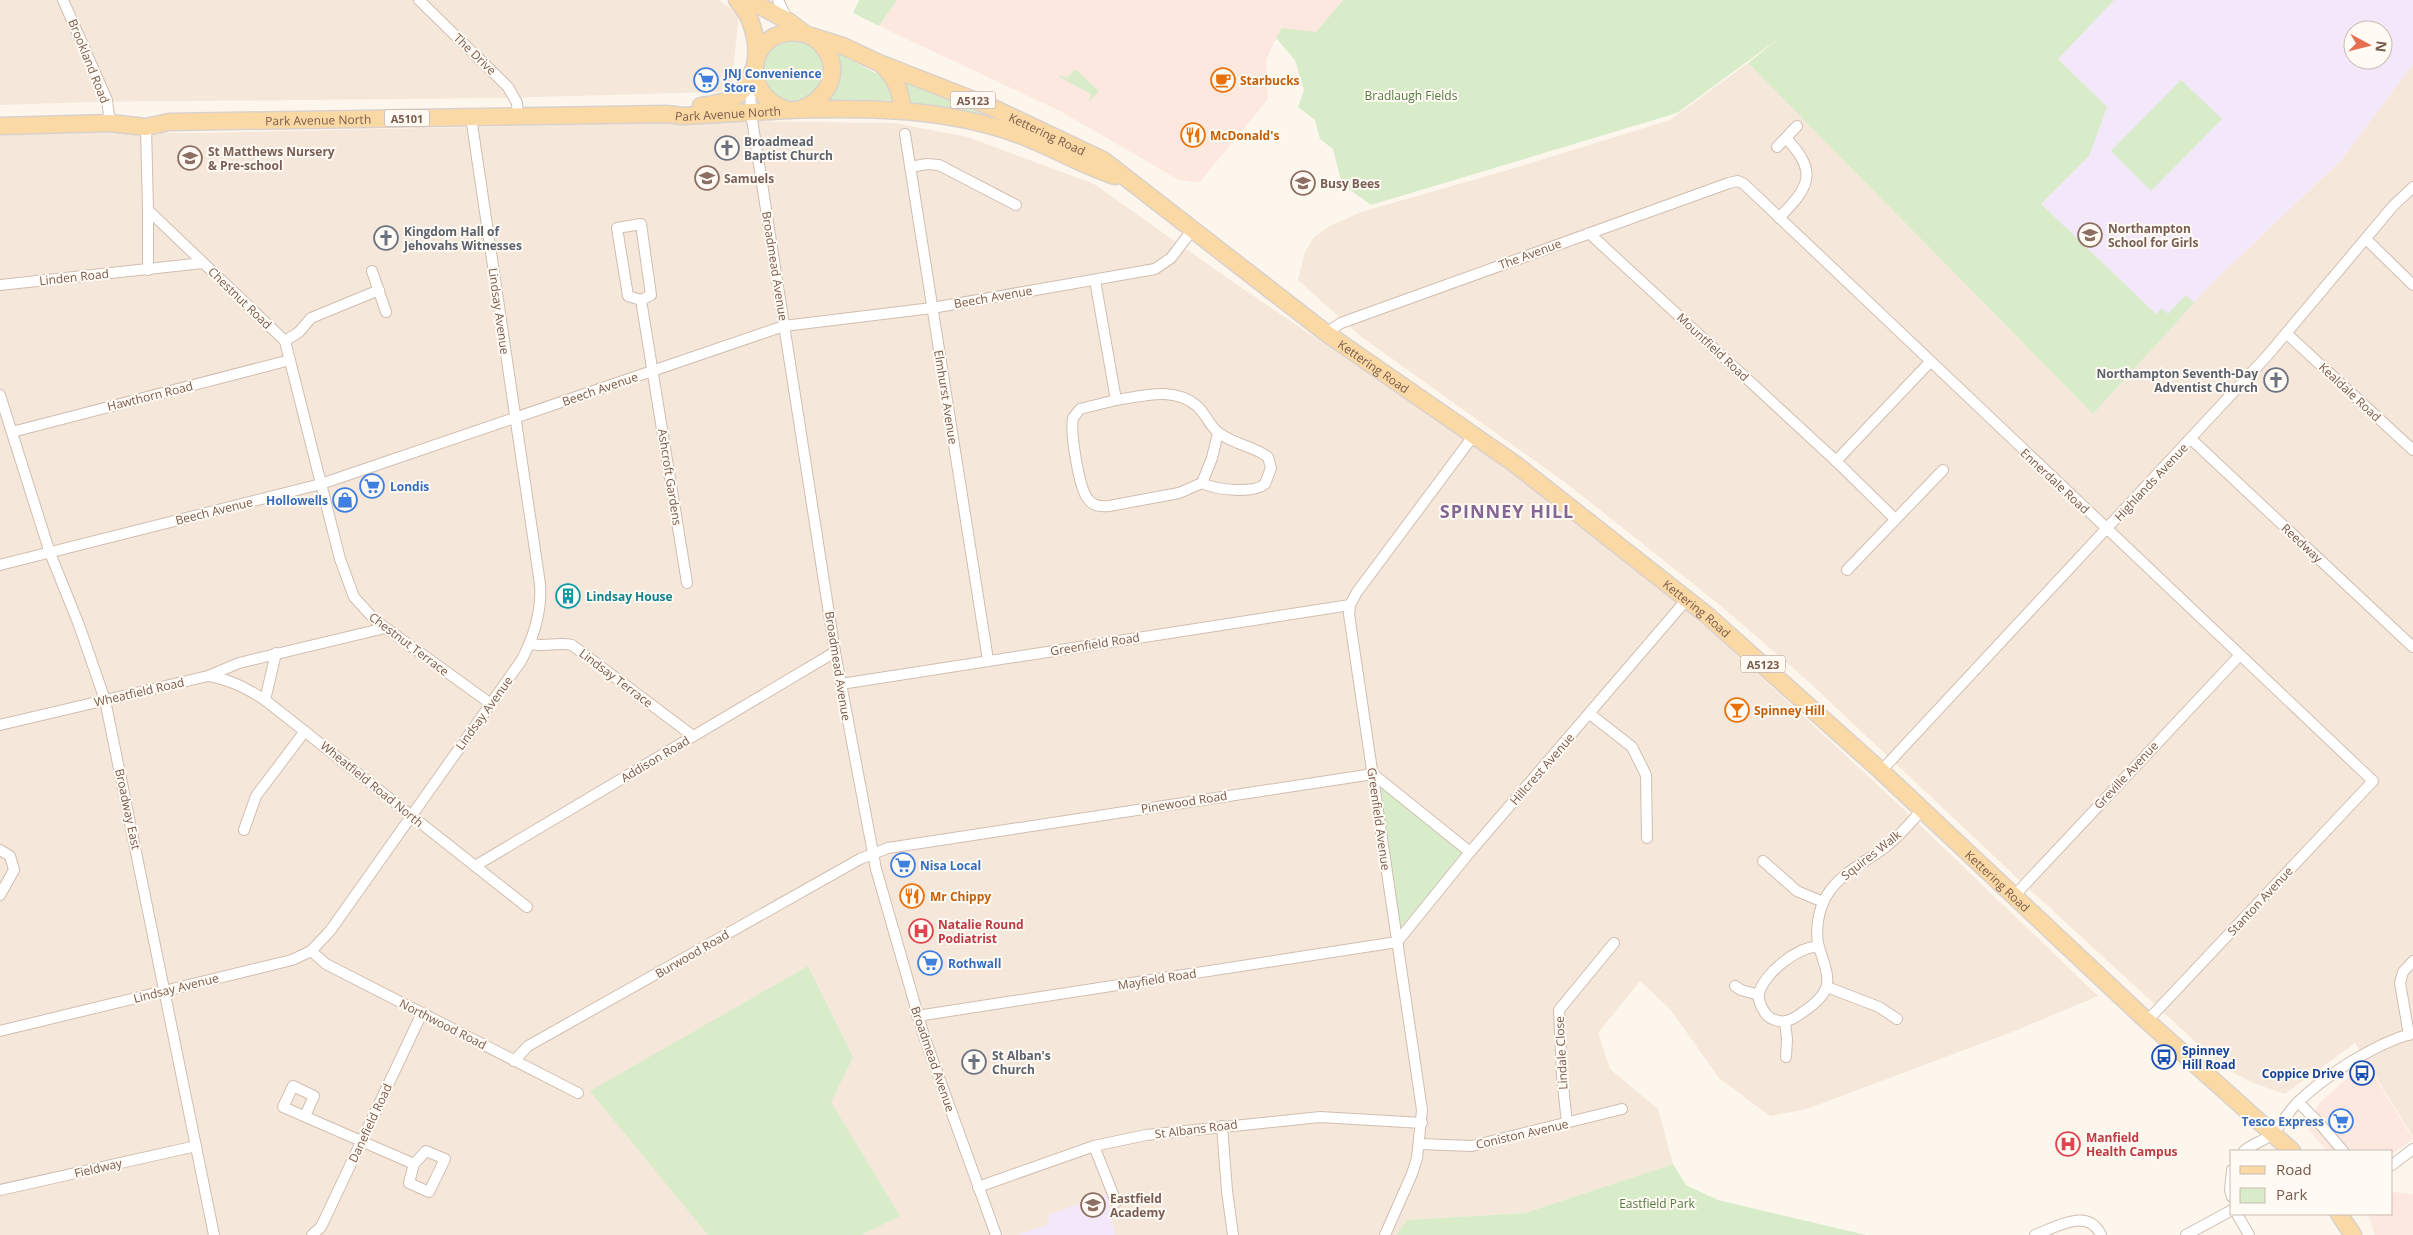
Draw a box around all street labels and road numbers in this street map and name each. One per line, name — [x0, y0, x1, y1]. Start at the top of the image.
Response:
street label: Brookland Road — [64, 16, 114, 106]
street label: The Drive — [450, 29, 500, 79]
road number: A5123 — [950, 92, 996, 108]
street label: Park Avenue North — [674, 102, 781, 125]
street label: Kettering Road — [1006, 108, 1088, 159]
street label: Park Avenue North — [265, 110, 371, 129]
road number: A5101 — [384, 110, 430, 126]
street label: Broadmead Avenue — [758, 210, 792, 322]
street label: The Avenue — [1496, 235, 1564, 273]
street label: Chestnut Road — [204, 263, 276, 333]
street label: Linden Road — [38, 265, 110, 289]
street label: Lindsay Avenue — [485, 267, 514, 356]
street label: Beech Avenue — [953, 282, 1034, 312]
street label: Mountfield Road — [1673, 309, 1753, 385]
street label: Kettering Road — [1335, 336, 1413, 397]
street label: Elmhurst Avenue — [930, 349, 962, 446]
street label: Kealdale Road — [2315, 359, 2385, 425]
street label: Beech Avenue — [560, 368, 640, 410]
street label: Hawthorn Road — [105, 377, 195, 415]
street label: Ashcroft Gardens — [654, 428, 686, 527]
street label: Highlands Avenue — [2110, 439, 2192, 525]
street label: Ennerdale Road — [2017, 445, 2093, 517]
street label: Beech Avenue — [174, 493, 255, 529]
street label: Reedway — [2278, 520, 2327, 567]
street label: Kettering Road — [1660, 575, 1735, 641]
street label: Chestnut Terrace — [366, 608, 453, 680]
street label: Broadmead Avenue — [821, 610, 855, 722]
street label: Greenfield Road — [1049, 629, 1141, 659]
street label: Lindsay Terrace — [576, 645, 656, 711]
road number: A5123 — [1740, 656, 1786, 672]
street label: Lindsay Avenue — [451, 672, 517, 753]
street label: Wheatfield Road — [92, 673, 186, 711]
street label: Hillcrest Avenue — [1506, 729, 1578, 809]
street label: Addison Road — [617, 732, 693, 786]
street label: Wheatfield Road North — [317, 737, 427, 831]
street label: Greville Avenue — [2090, 737, 2162, 813]
street label: Broadway East — [111, 767, 145, 851]
street label: Greenfield Avenue — [1363, 767, 1395, 872]
street label: Pinewood Road — [1140, 787, 1228, 817]
street label: Squires Walk — [1837, 826, 1905, 884]
street label: Kettering Road — [1962, 846, 2034, 915]
street label: Stanton Avenue — [2224, 863, 2297, 939]
street label: Burwood Road — [652, 926, 732, 982]
street label: Mayfield Road — [1116, 964, 1198, 994]
street label: Lindsay Avenue — [132, 969, 221, 1007]
street label: Northwood Road — [397, 995, 489, 1053]
street label: Broadmead Avenue — [907, 1004, 959, 1114]
street label: Lindale Close — [1551, 1015, 1571, 1090]
street label: Danefield Road — [344, 1081, 396, 1165]
street label: St Albans Road — [1154, 1115, 1238, 1143]
street label: Coniston Avenue — [1474, 1115, 1570, 1153]
street label: Fieldway — [73, 1154, 124, 1182]

